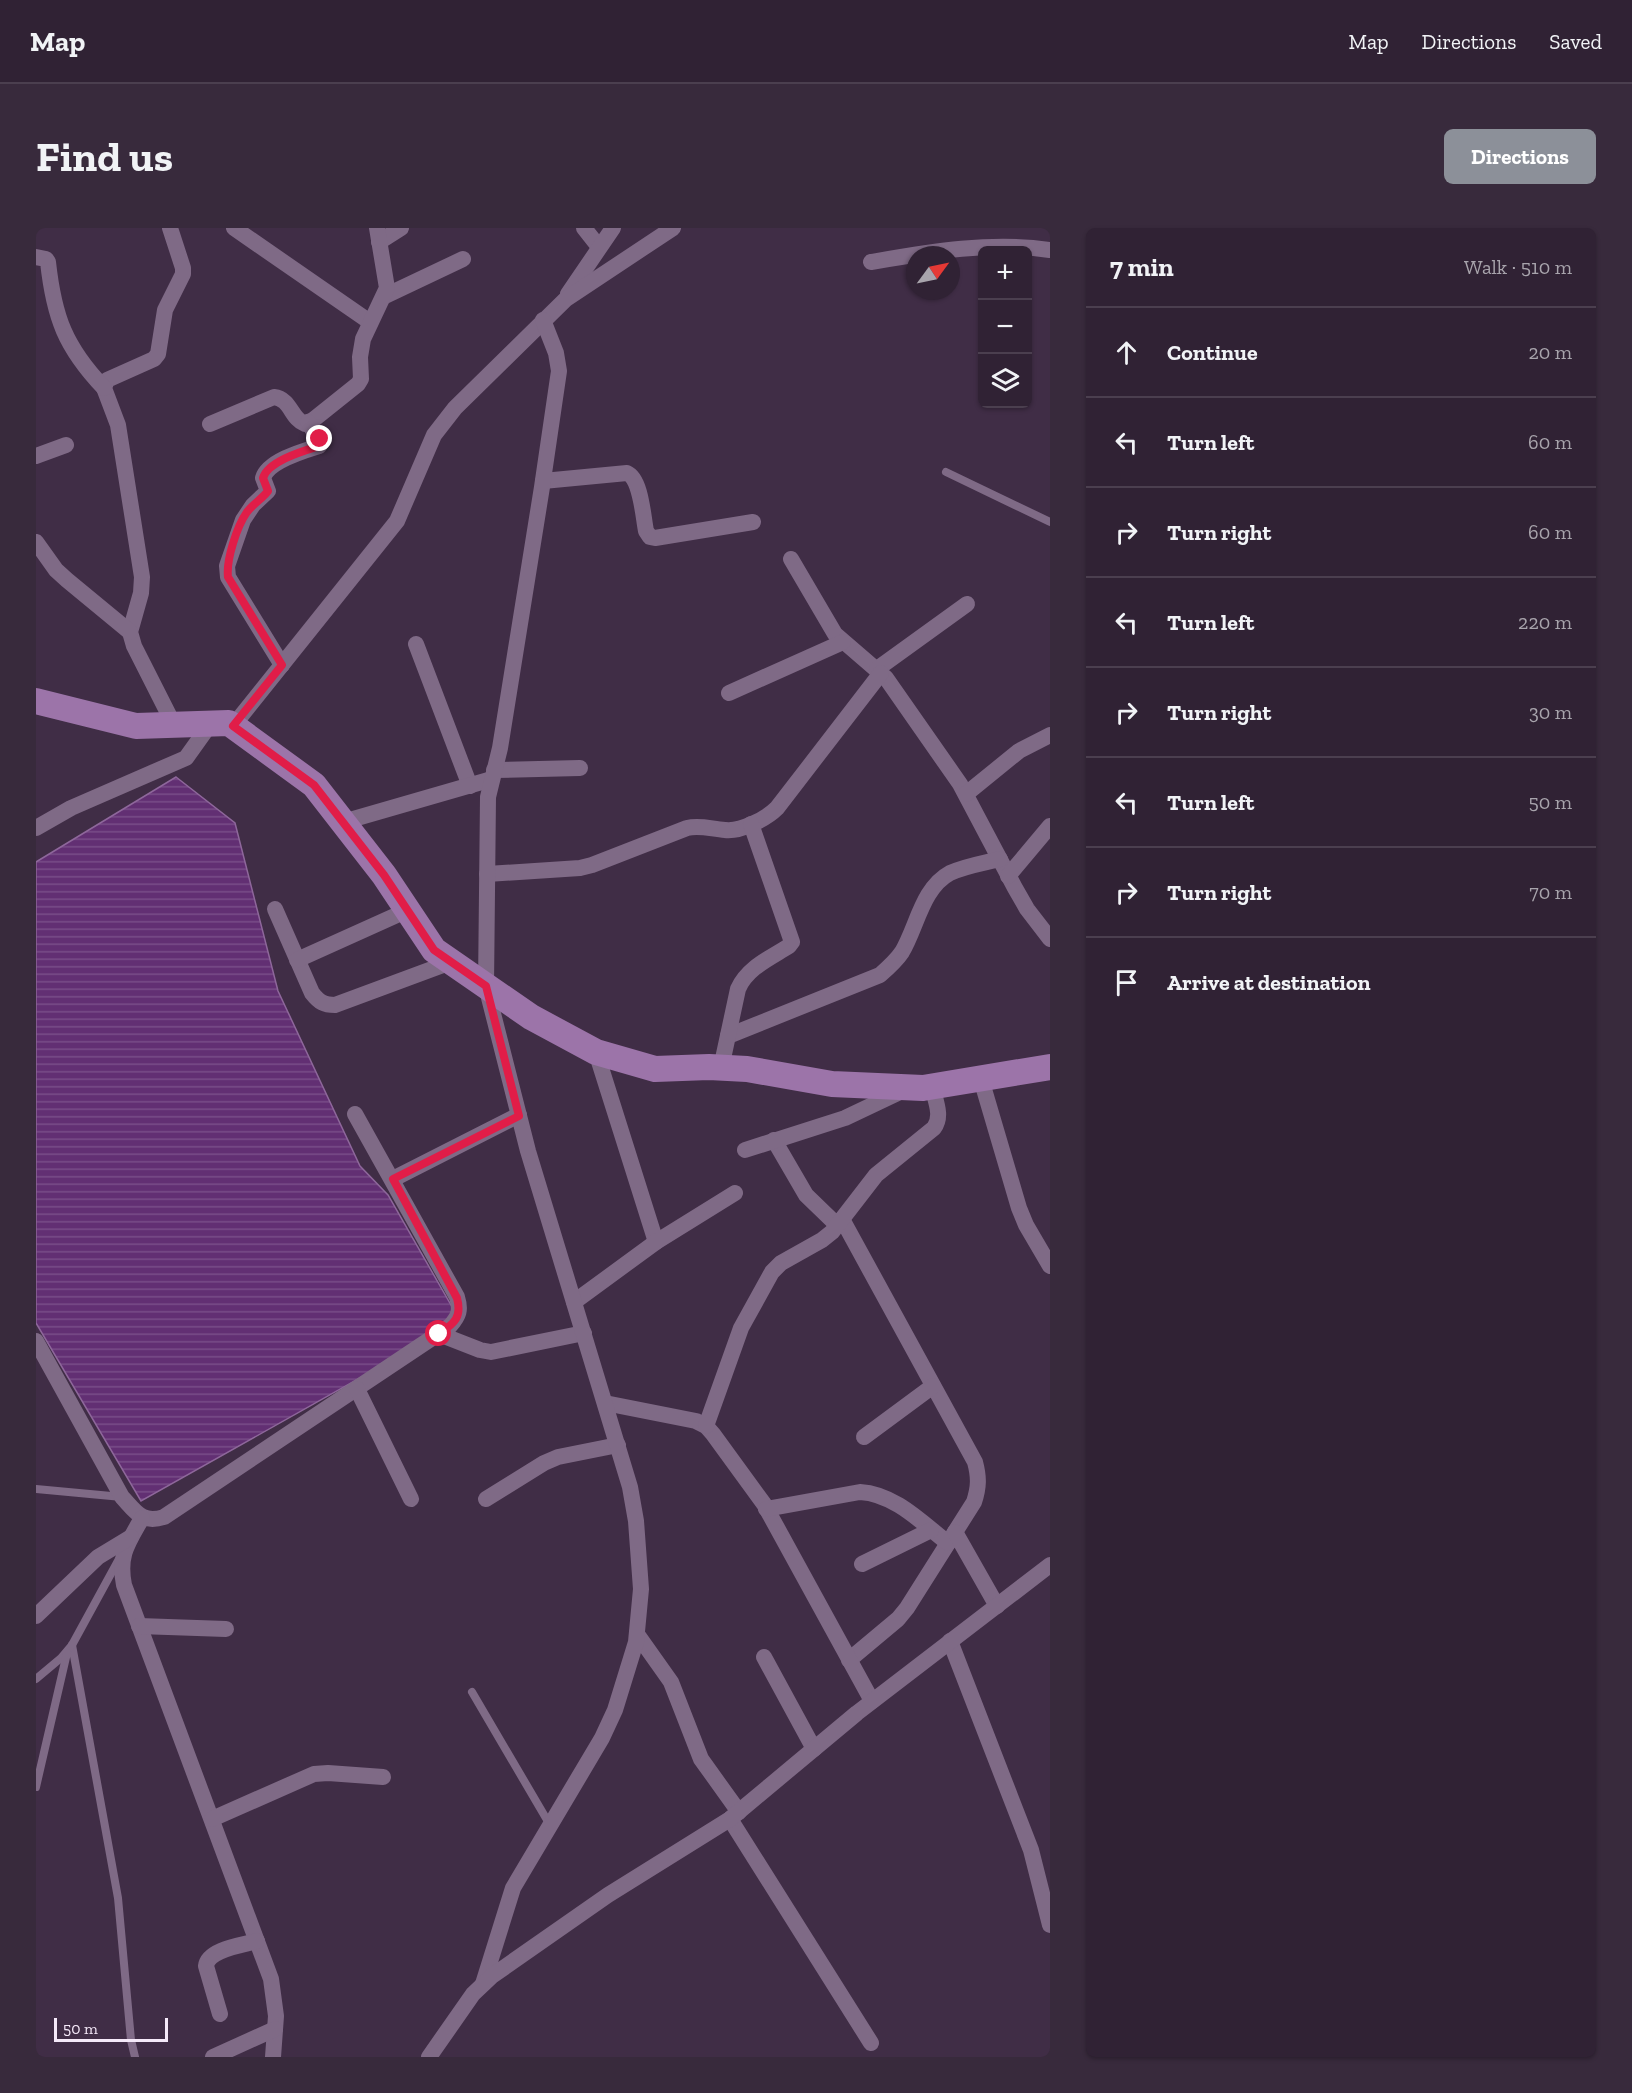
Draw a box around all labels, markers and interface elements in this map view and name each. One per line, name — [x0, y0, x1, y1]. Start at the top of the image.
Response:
text: Map — [30, 25, 85, 58]
text: Map — [1349, 29, 1389, 54]
text: Directions — [1422, 29, 1516, 54]
text: Saved — [1549, 29, 1602, 54]
button: Directions — [1444, 129, 1596, 184]
text: Find us — [36, 131, 173, 182]
north arrow — [906, 246, 960, 300]
map controls — [978, 246, 1032, 408]
button: + — [978, 246, 1032, 300]
text: 7 min — [1110, 251, 1174, 283]
text: Walk · 510 m — [1464, 255, 1572, 279]
button: − — [978, 300, 1032, 354]
icon: ahead — [1110, 336, 1143, 369]
text: Continue — [1167, 339, 1258, 366]
text: 20 m — [1528, 340, 1572, 364]
button: layers — [978, 354, 1032, 408]
route end — [306, 425, 332, 451]
icon: left — [1110, 426, 1143, 459]
text: Turn left — [1167, 429, 1254, 456]
text: 60 m — [1528, 430, 1572, 454]
icon: right — [1110, 516, 1143, 549]
text: Turn right — [1167, 519, 1271, 546]
text: 60 m — [1528, 520, 1572, 544]
icon: left — [1110, 606, 1143, 639]
text: Turn left — [1167, 609, 1254, 636]
text: 220 m — [1518, 610, 1572, 634]
icon: right — [1110, 696, 1143, 729]
text: Turn right — [1167, 699, 1271, 726]
text: 30 m — [1529, 700, 1572, 724]
icon: left — [1110, 786, 1143, 819]
text: Turn left — [1167, 789, 1254, 816]
text: 50 m — [1528, 790, 1572, 814]
icon: right — [1110, 876, 1143, 909]
text: Turn right — [1167, 879, 1271, 906]
text: 70 m — [1529, 880, 1572, 904]
icon: arrive — [1110, 966, 1143, 999]
text: Arrive at destination — [1167, 969, 1370, 996]
route start — [425, 1320, 451, 1346]
scale bar — [54, 2015, 168, 2042]
text: 50 m — [63, 2019, 98, 2038]

